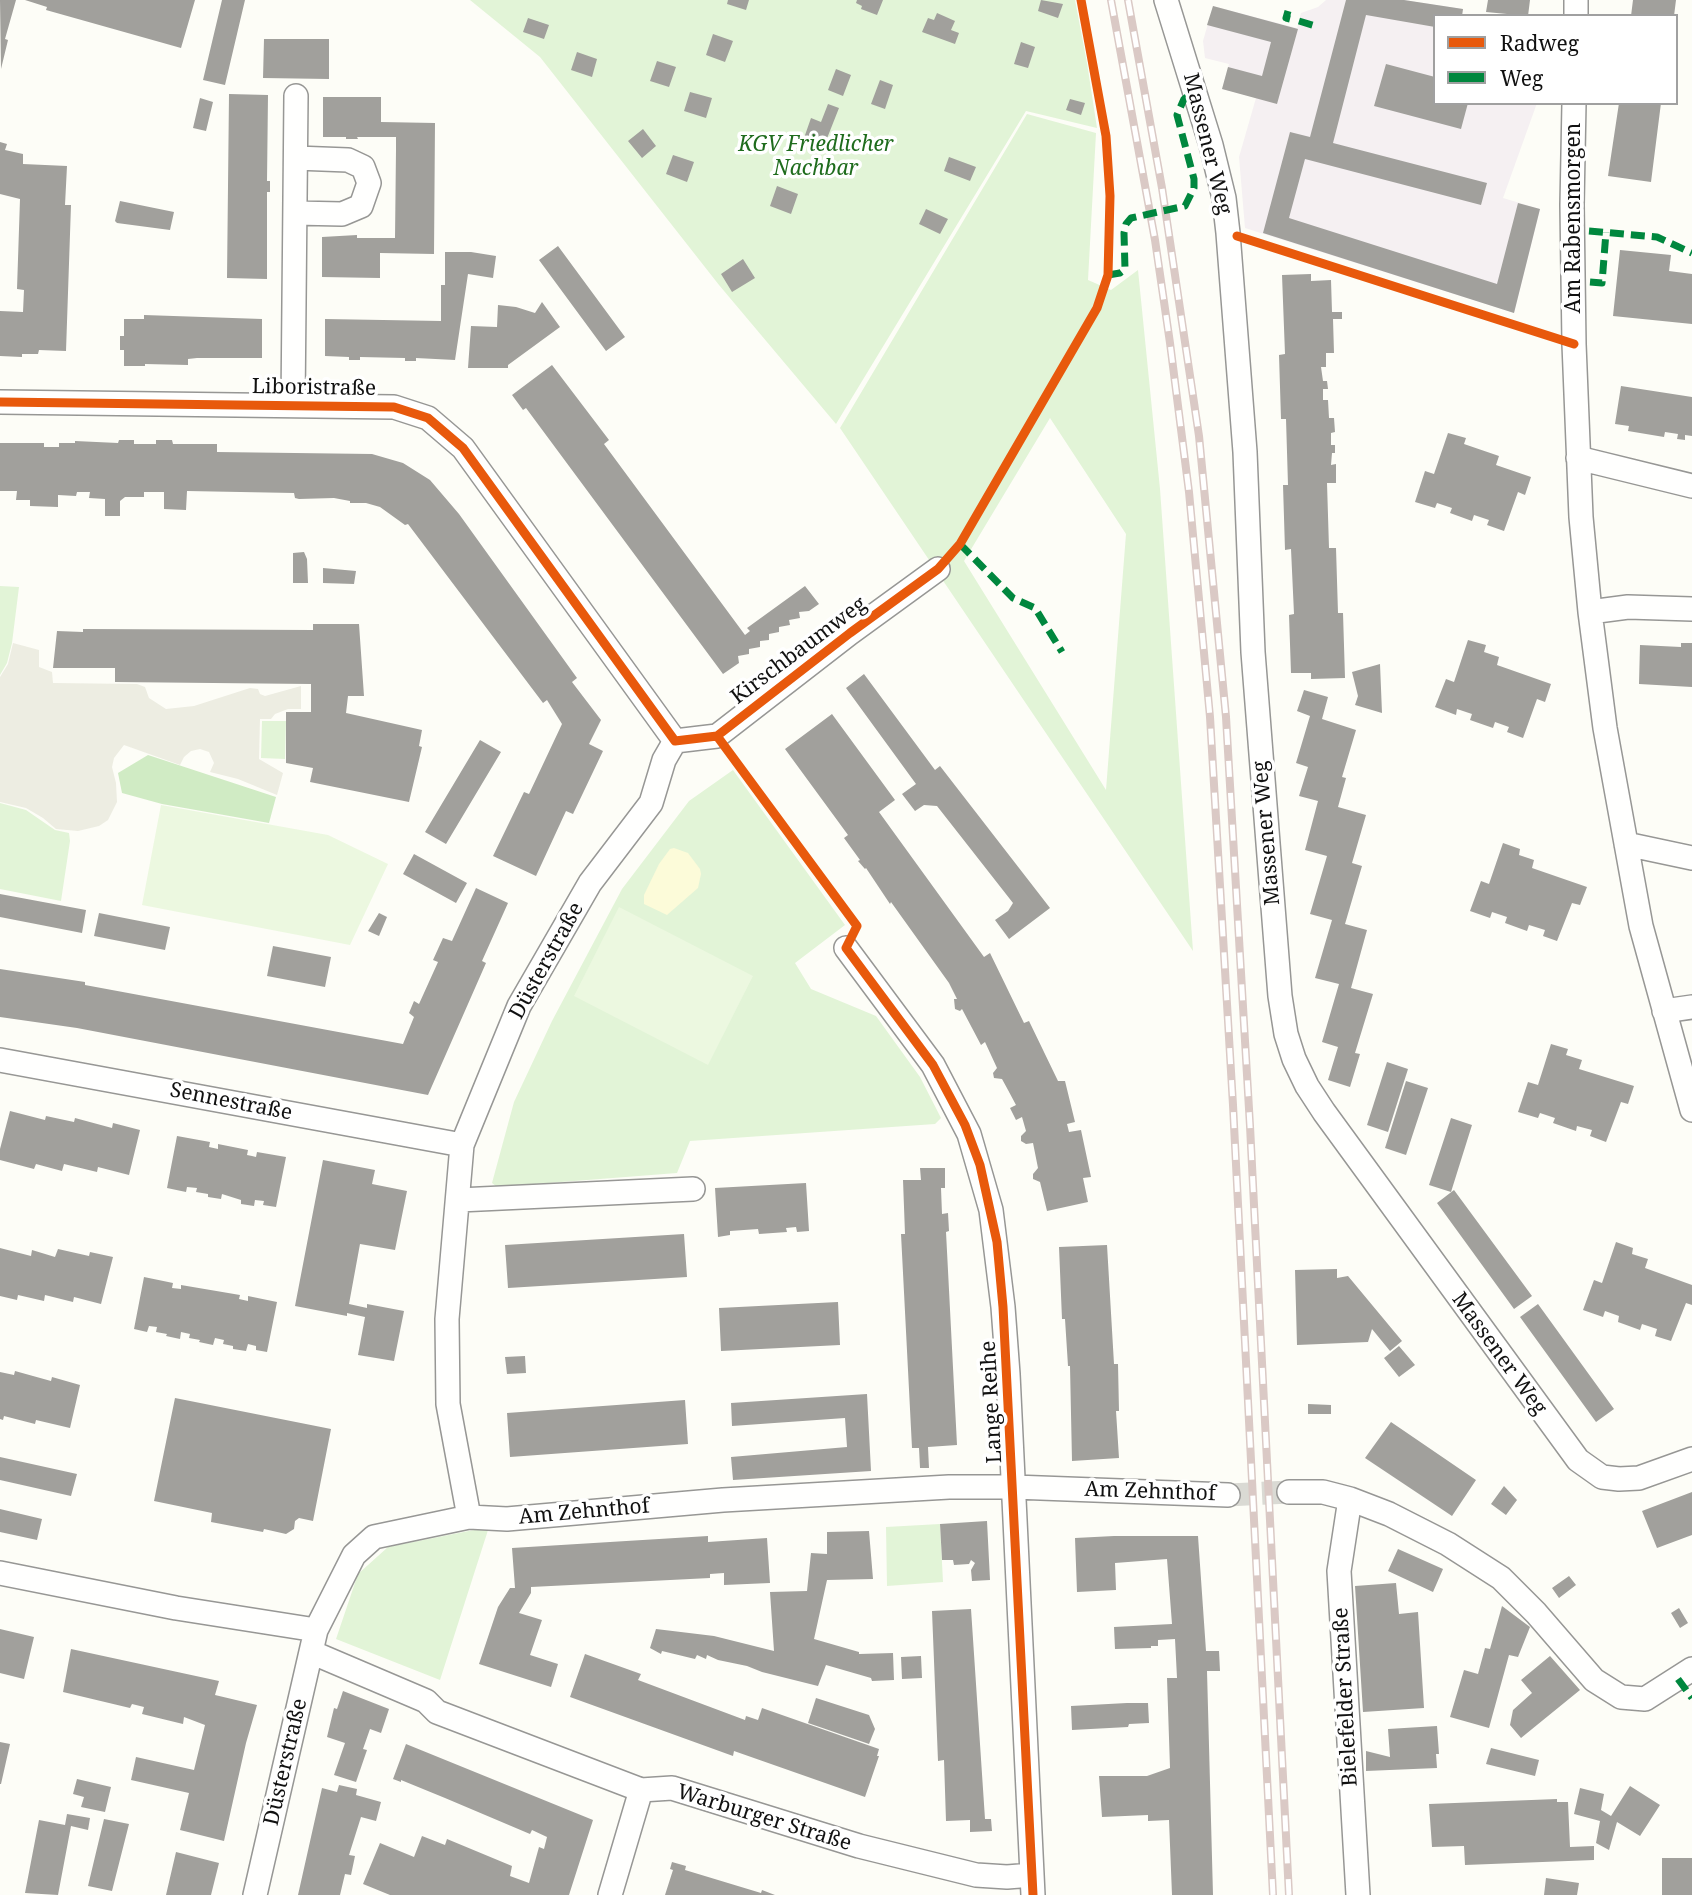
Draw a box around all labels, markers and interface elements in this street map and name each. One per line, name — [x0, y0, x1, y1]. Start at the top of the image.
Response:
legend — [1433, 14, 1678, 105]
text: Radweg — [1500, 29, 1579, 57]
text: Weg — [1500, 64, 1543, 92]
street label: Massener Weg — [1177, 71, 1237, 217]
street label: Am Rabensmorgen — [1561, 123, 1587, 313]
park label: KGV Friedlicher Nachbar — [738, 132, 894, 182]
street label: Liboristraße — [252, 374, 376, 402]
street label: Kirschbaumweg — [726, 592, 872, 710]
street label: Massener Weg — [1248, 760, 1286, 906]
street label: Düsterstraße — [505, 898, 589, 1024]
street label: Sennestraße — [168, 1078, 294, 1126]
street label: Massener Weg — [1446, 1288, 1552, 1420]
street label: Lange Reihe — [976, 1340, 1008, 1464]
street label: Am Zehnthof — [1084, 1477, 1216, 1507]
street label: Am Zehnthof — [518, 1494, 650, 1530]
street label: Bielefelder Straße — [1329, 1607, 1363, 1787]
street label: Düsterstraße — [259, 1696, 313, 1828]
street label: Warburger Straße — [674, 1779, 854, 1857]

